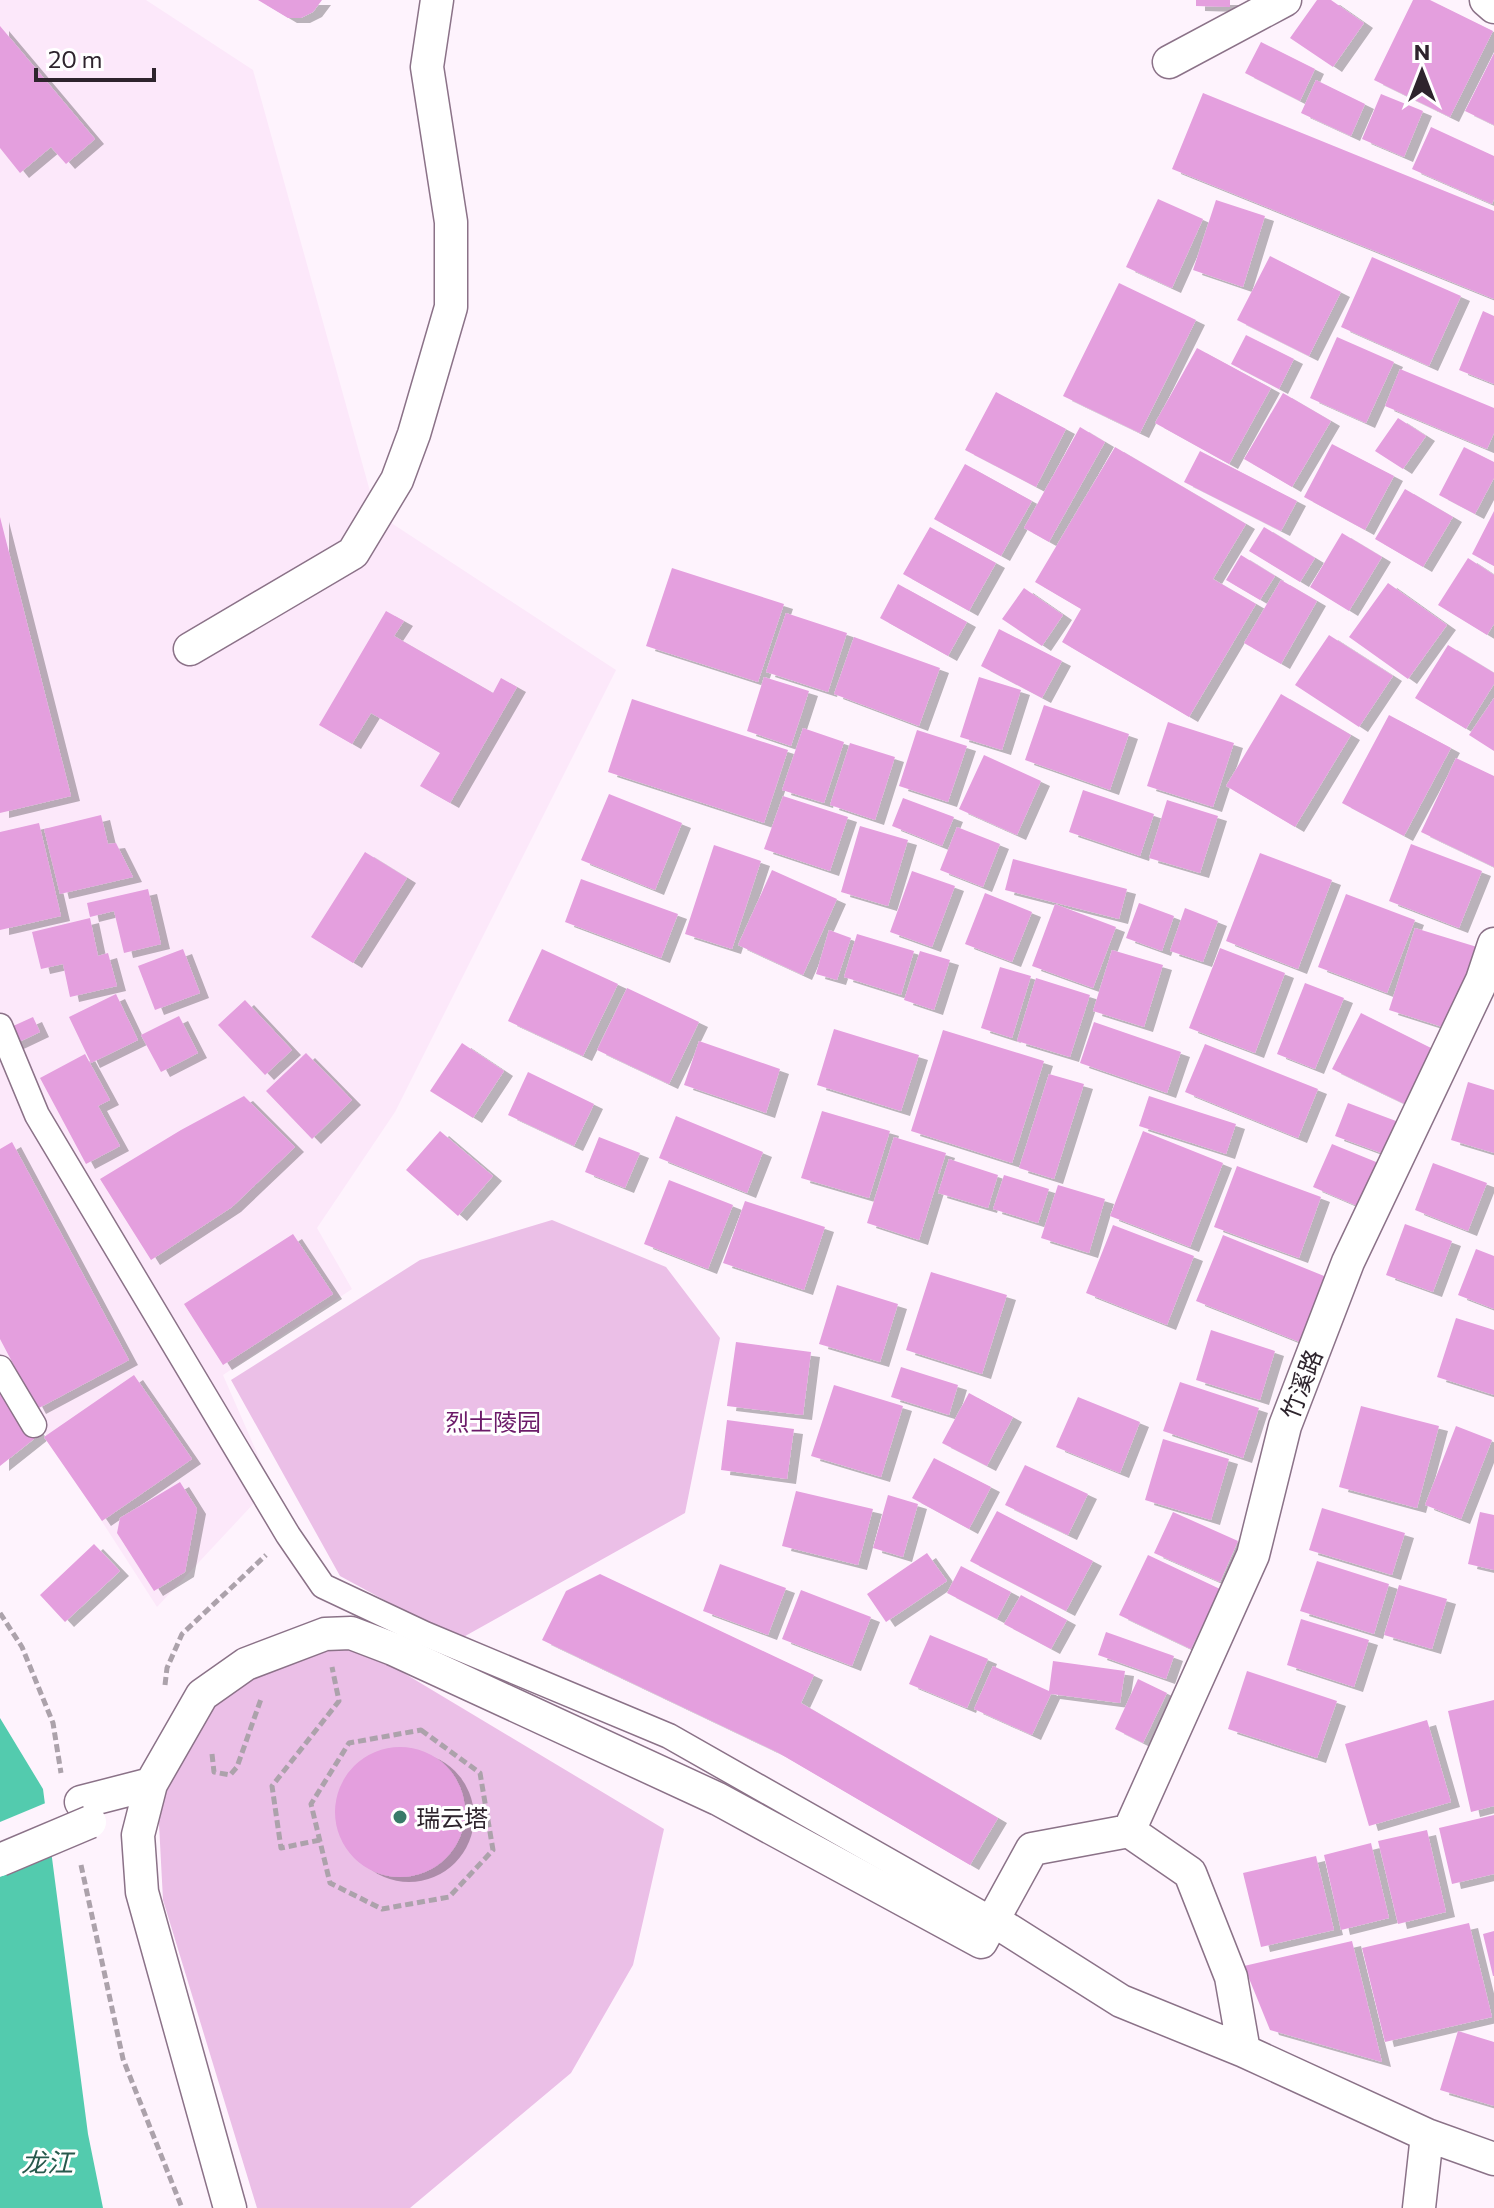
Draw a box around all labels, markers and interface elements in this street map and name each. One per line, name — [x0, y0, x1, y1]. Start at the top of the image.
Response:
scale bar — [36, 32, 154, 82]
north arrow — [1382, 32, 1462, 112]
text: N — [1414, 38, 1430, 65]
text: 20 m — [48, 44, 102, 73]
street label: 竹溪路 — [1275, 1345, 1327, 1423]
park label: 烈士陵园 — [445, 1407, 541, 1436]
place label: 瑞云塔 — [416, 1803, 488, 1832]
marker: 瑞云塔 — [391, 1808, 409, 1826]
water label: 龙江 — [21, 2146, 76, 2177]

